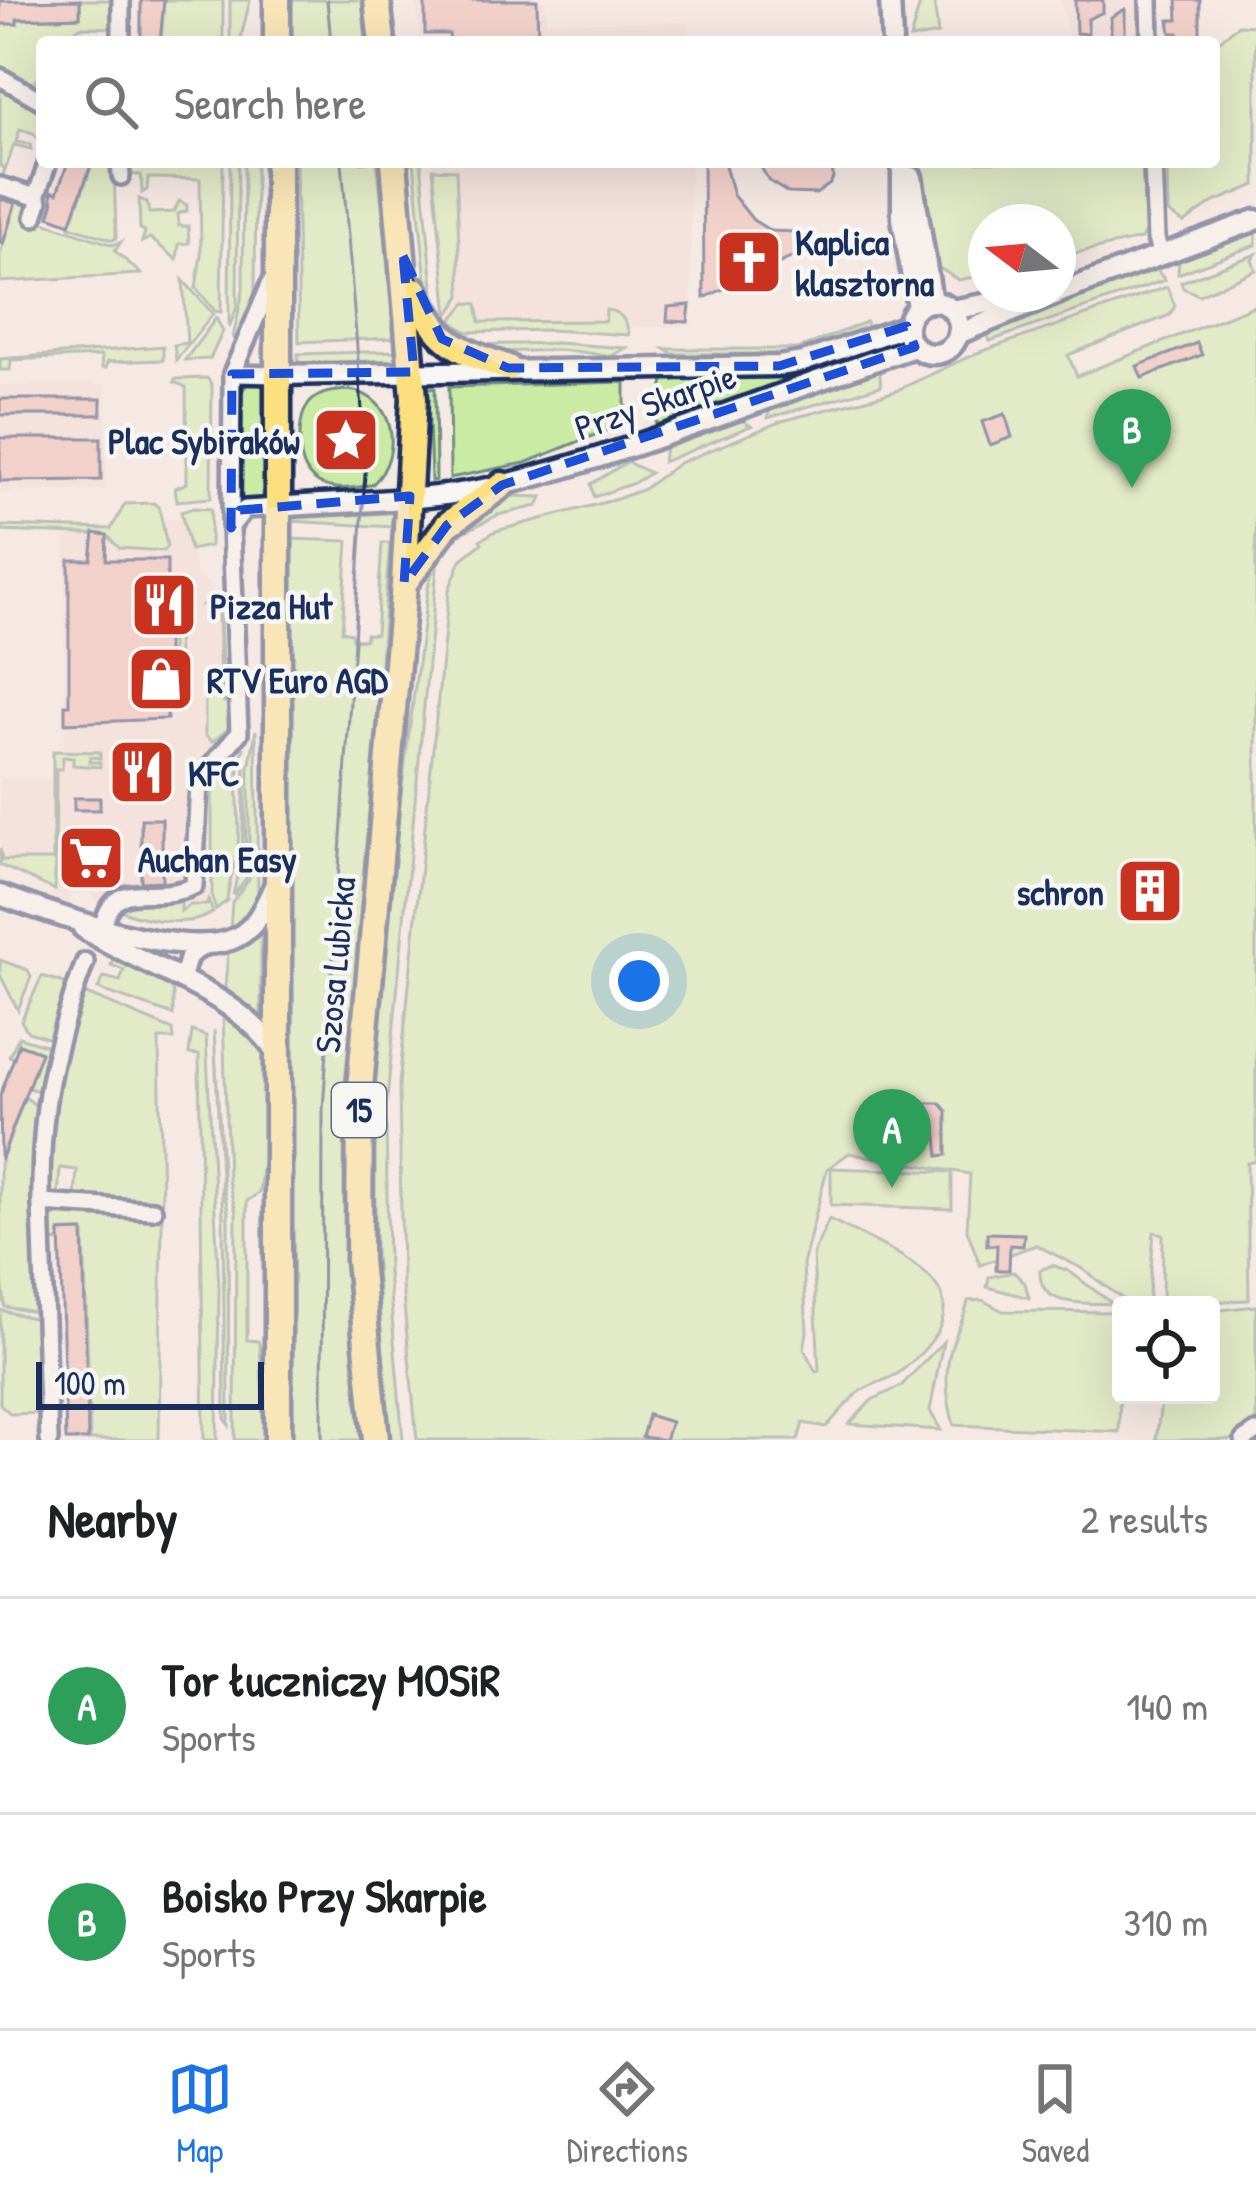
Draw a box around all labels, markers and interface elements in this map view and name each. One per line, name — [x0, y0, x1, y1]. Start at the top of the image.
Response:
search box — [36, 36, 1220, 168]
icon: search — [78, 69, 144, 135]
text: Search here — [174, 72, 366, 133]
north arrow — [968, 204, 1076, 312]
place label: Kaplica klasztorna — [795, 217, 934, 307]
church icon: Kaplica klasztorna — [714, 227, 784, 297]
street label: Przy Skarpie — [568, 351, 742, 451]
pin: B — [1093, 389, 1171, 488]
place icon: Plac Sybiraków — [311, 405, 381, 475]
place label: Plac Sybiraków — [108, 416, 300, 466]
restaurant icon: Pizza Hut — [129, 570, 199, 640]
place label: Pizza Hut — [210, 581, 334, 630]
shop icon: RTV Euro AGD — [126, 644, 196, 714]
place label: RTV Euro AGD — [207, 655, 389, 704]
restaurant icon: KFC — [107, 737, 177, 807]
place label: KFC — [188, 748, 240, 797]
supermarket icon: Auchan Easy — [56, 823, 126, 893]
place label: Auchan Easy — [138, 834, 297, 884]
building icon: schron — [1115, 856, 1185, 926]
place label: schron — [1016, 867, 1104, 916]
street label: Szosa Lubicka — [302, 875, 366, 1055]
your location — [609, 951, 669, 1011]
road number: 15 — [332, 1083, 386, 1137]
pin: A — [853, 1089, 931, 1188]
map controls — [1112, 1296, 1220, 1404]
button: locate — [1112, 1296, 1220, 1404]
scale bar — [36, 1356, 264, 1409]
text: 100 m — [54, 1361, 126, 1405]
text: Nearby — [48, 1484, 178, 1553]
text: 2 results — [1081, 1492, 1208, 1545]
text: Tor łuczniczy MOSiR — [162, 1649, 500, 1710]
text: A — [77, 1679, 97, 1732]
text: 140 m — [1126, 1679, 1208, 1732]
text: Sports — [162, 1710, 256, 1763]
text: Boisko Przy Skarpie — [162, 1865, 487, 1926]
text: B — [77, 1895, 97, 1948]
text: 310 m — [1123, 1895, 1208, 1948]
text: Sports — [162, 1926, 256, 1979]
tab: Map — [167, 2056, 233, 2172]
tab: Directions — [567, 2056, 688, 2172]
tab: Saved — [1022, 2056, 1089, 2172]

